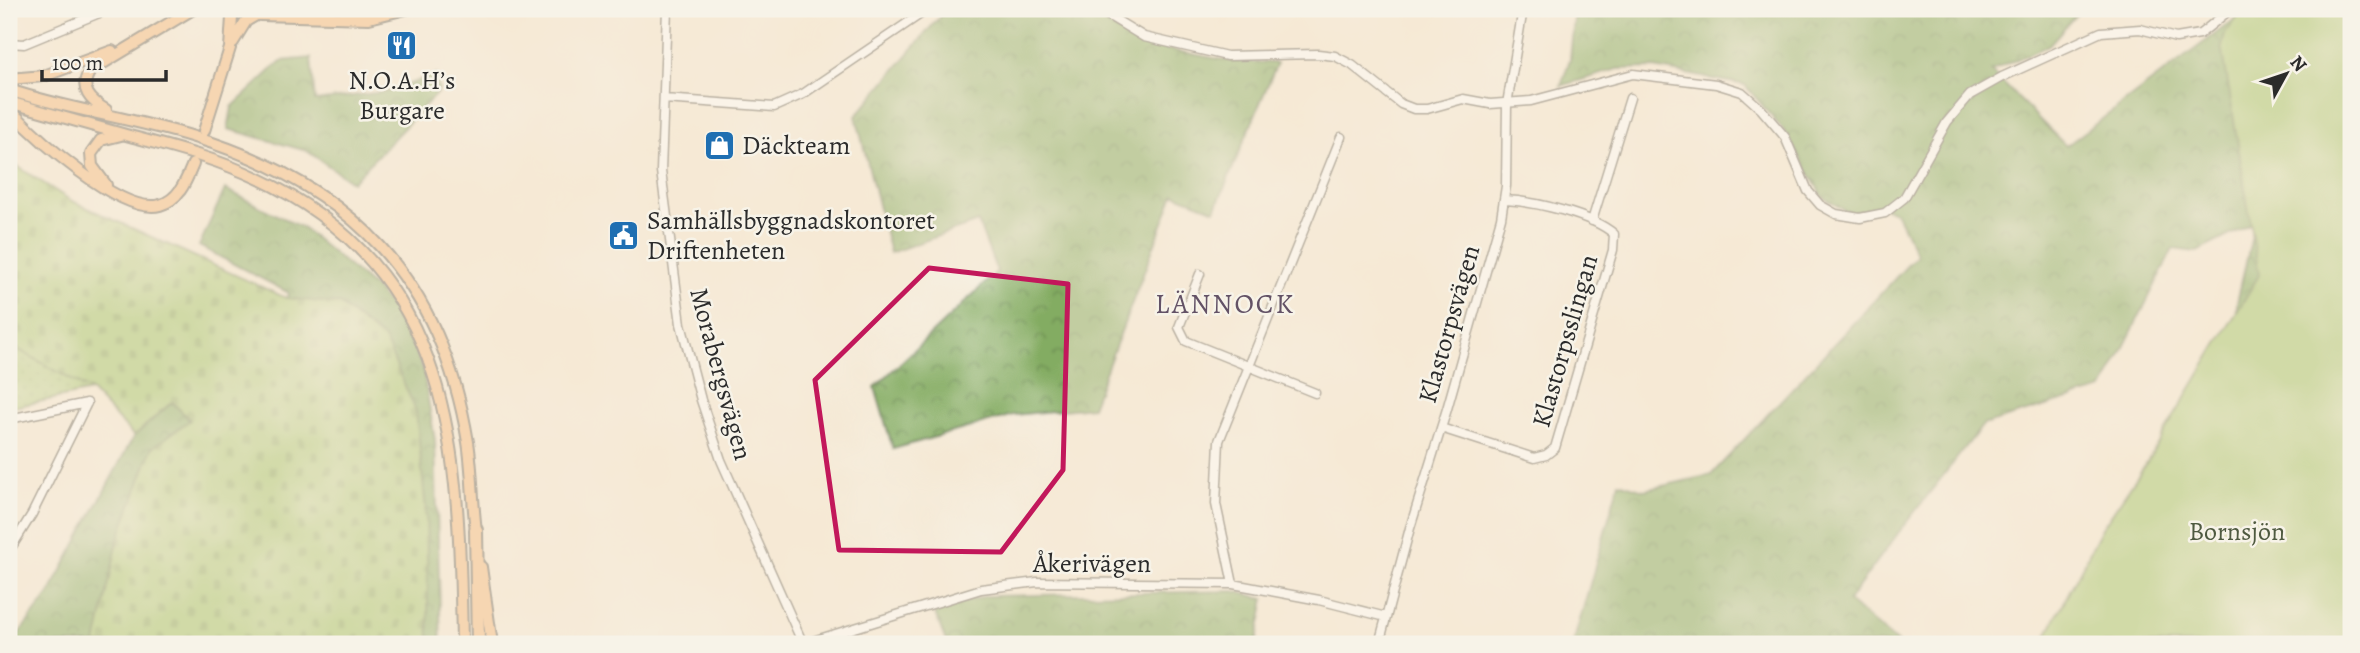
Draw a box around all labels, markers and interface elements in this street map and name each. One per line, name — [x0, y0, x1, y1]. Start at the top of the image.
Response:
restaurant icon: N.O.A.H’s Burgare — [385, 28, 419, 62]
scale bar — [42, 38, 166, 82]
north arrow — [2252, 38, 2322, 108]
text: 100 m — [52, 49, 103, 77]
text: N — [2284, 50, 2313, 77]
place label: N.O.A.H’s Burgare — [349, 63, 455, 128]
shop icon: Däckteam — [702, 128, 736, 162]
place label: Däckteam — [742, 128, 850, 163]
place label: Samhällsbyggnadskontoret Driftenheten — [647, 203, 935, 268]
public building icon: Samhällsbyggnadskontoret Driftenheten — [607, 218, 641, 252]
street label: Klastorpsvägen — [1410, 241, 1488, 407]
street label: Klastorpsslingan — [1524, 250, 1606, 432]
street label: Morabergsvägen — [681, 284, 761, 464]
district label: LÄNNOCK — [1155, 285, 1295, 323]
park label: Bornsjön — [2189, 514, 2285, 549]
street label: Åkerivägen — [1032, 546, 1151, 581]

